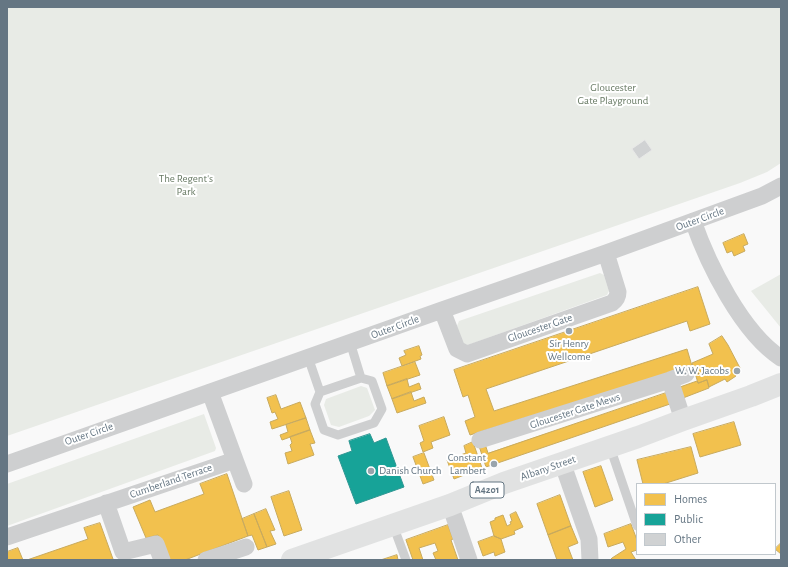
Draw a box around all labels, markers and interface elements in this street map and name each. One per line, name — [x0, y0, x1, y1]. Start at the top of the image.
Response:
park label: Gloucester Gate Playground — [578, 81, 648, 107]
park label: The Regent's Park — [159, 172, 213, 198]
street label: Outer Circle — [674, 204, 726, 234]
street label: Gloucester Gate — [506, 311, 574, 345]
street label: Outer Circle — [369, 312, 421, 342]
marker: Sir Henry Wellcome — [564, 326, 574, 336]
place label: Sir Henry Wellcome — [547, 337, 591, 363]
place label: W. W. Jacobs — [675, 364, 729, 378]
marker: W. W. Jacobs — [732, 366, 742, 376]
street label: Gloucester Gate Mews — [528, 390, 622, 432]
street label: Outer Circle — [63, 420, 115, 448]
place label: Constant Lambert — [448, 451, 486, 477]
street label: Albany Street — [519, 452, 577, 484]
marker: Constant Lambert — [489, 459, 499, 469]
street label: Cumberland Terrace — [128, 461, 214, 501]
place label: Danish Church — [379, 464, 441, 478]
marker: Danish Church — [366, 466, 376, 476]
road number: A4201 — [470, 482, 504, 498]
legend — [636, 483, 776, 555]
text: Homes — [674, 493, 707, 505]
text: Public — [674, 513, 703, 525]
text: Other — [674, 533, 701, 545]

